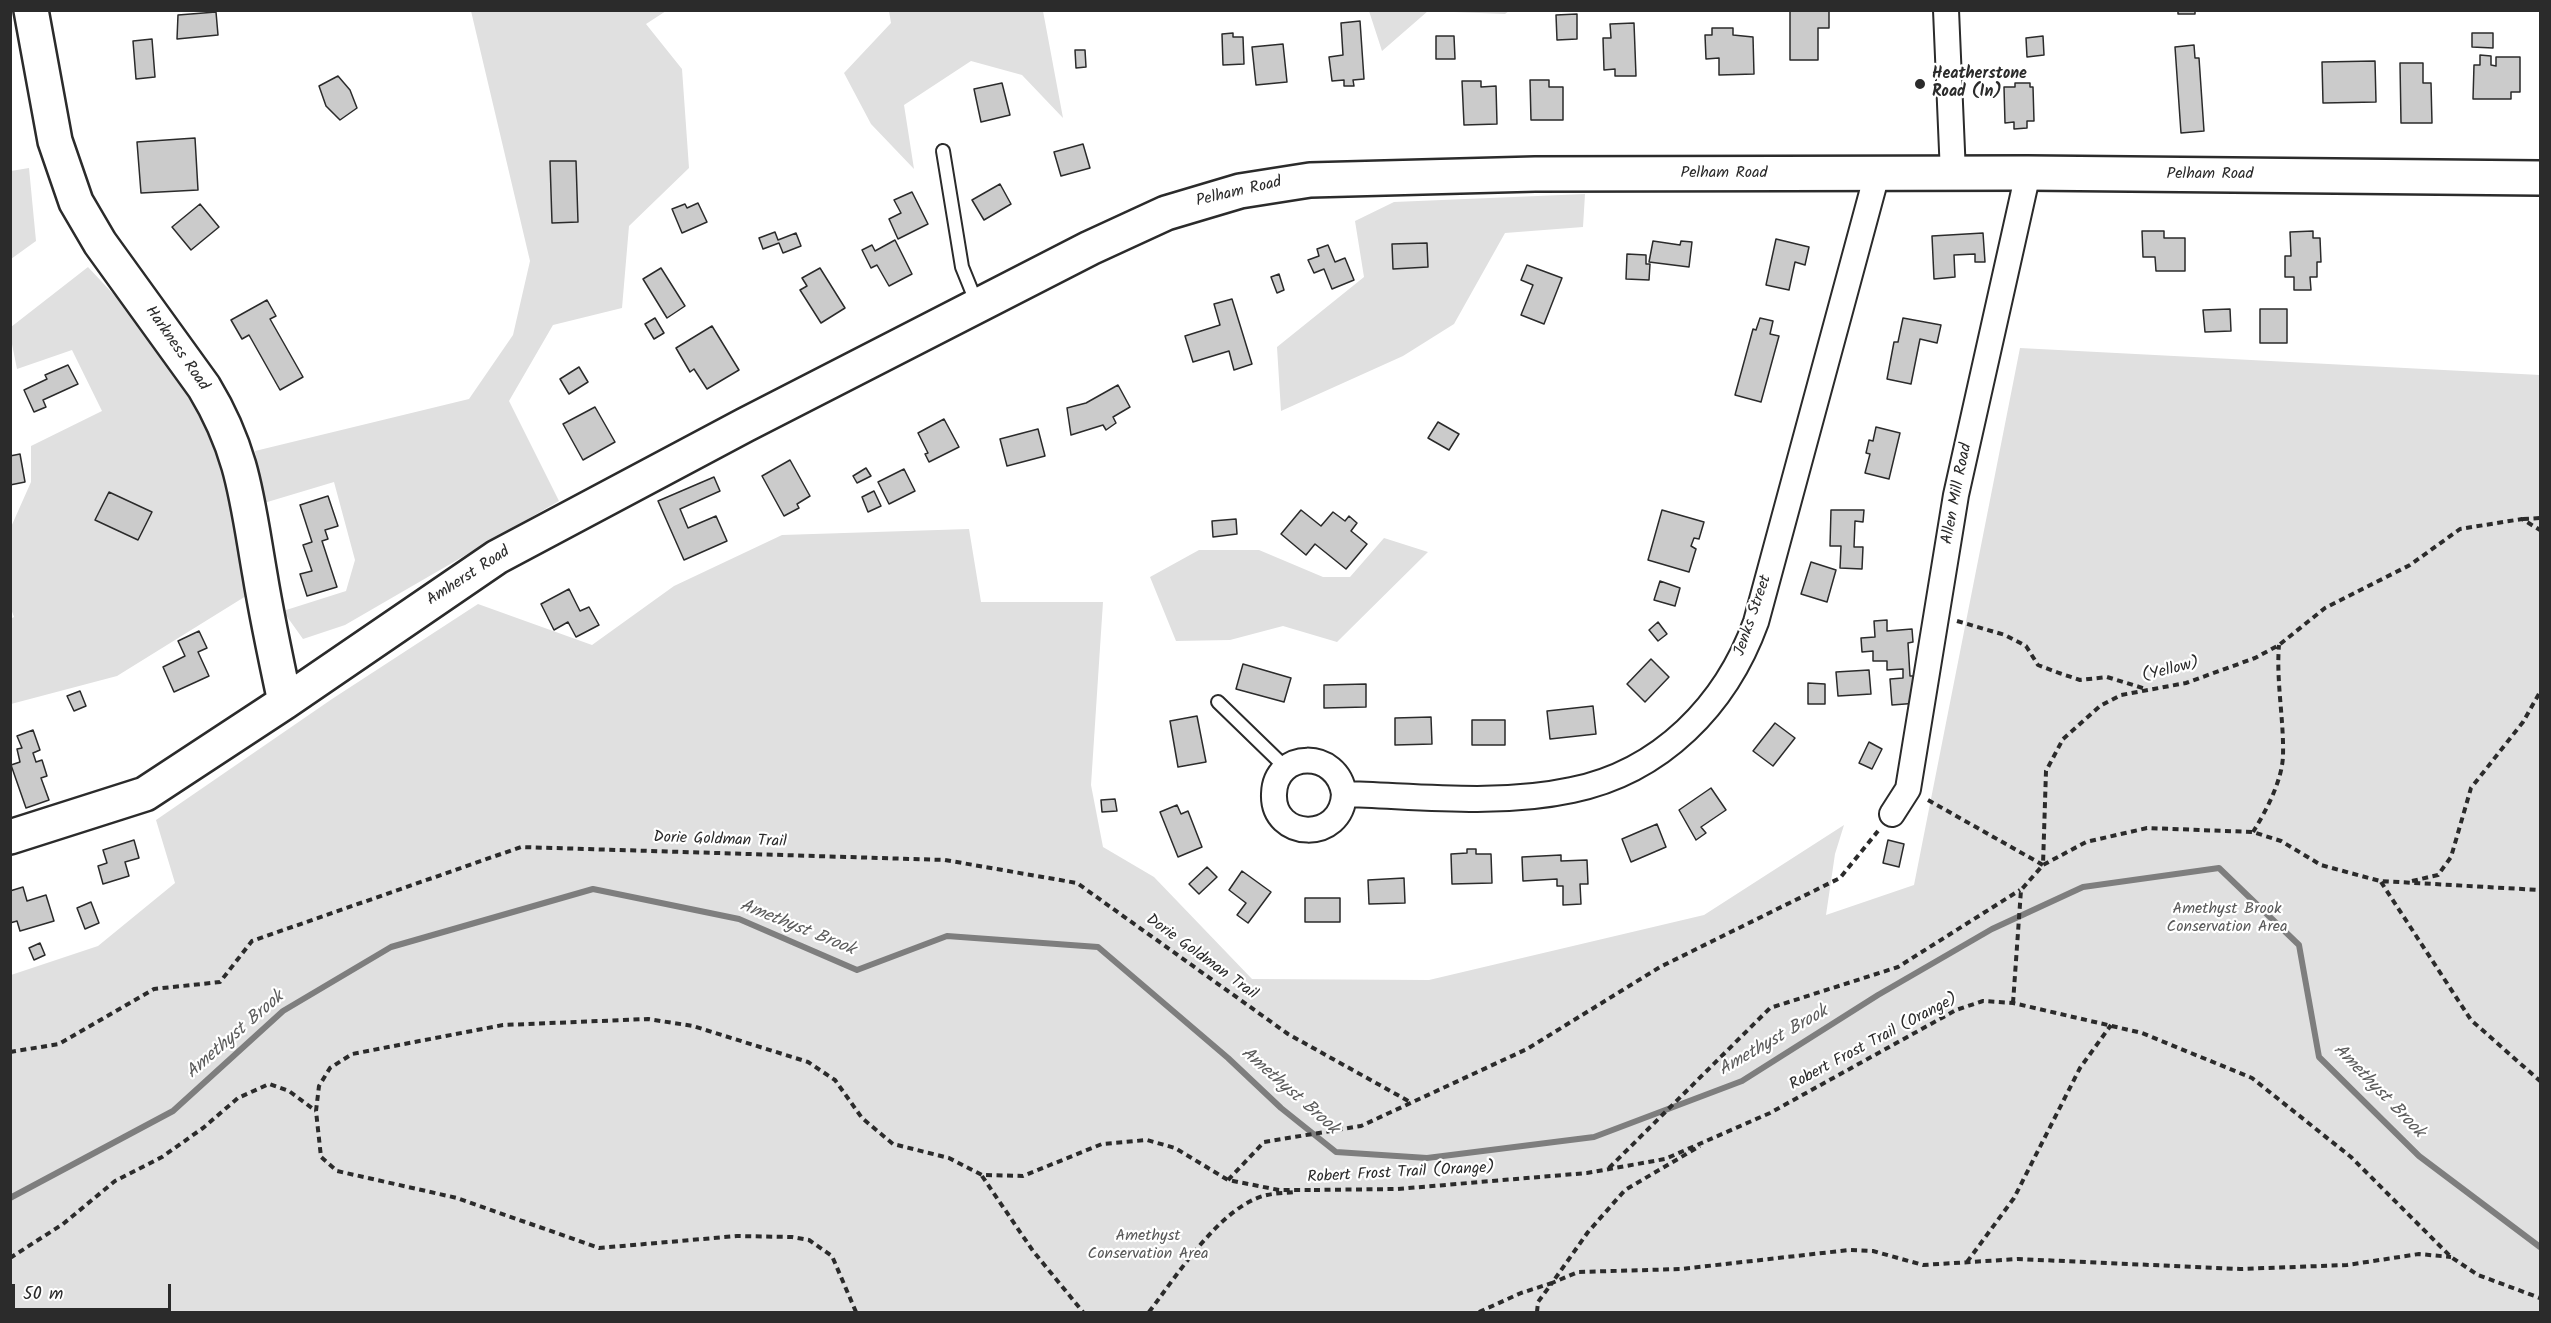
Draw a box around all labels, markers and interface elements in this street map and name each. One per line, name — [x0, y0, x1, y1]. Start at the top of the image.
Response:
place label: Heatherstone Road (In) — [1932, 65, 2027, 103]
marker: Heatherstone Road (In) — [1913, 77, 1927, 91]
street label: Pelham Road — [1680, 164, 1768, 184]
street label: Pelham Road — [2166, 165, 2254, 185]
street label: Pelham Road — [1194, 174, 1284, 212]
street label: Harkness Road — [140, 303, 212, 395]
street label: Allen Mill Road — [1939, 442, 1977, 546]
street label: Amherst Road — [424, 543, 514, 611]
street label: Jenks Street — [1731, 573, 1777, 659]
street label: (Yellow) — [2141, 655, 2201, 687]
street label: Dorie Goldman Trail — [653, 829, 787, 853]
water label: Amethyst Brook — [736, 896, 858, 962]
park label: Amethyst Brook Conservation Area — [2167, 900, 2287, 938]
street label: Dorie Goldman Trail — [1141, 911, 1261, 1005]
water label: Amethyst Brook — [183, 988, 289, 1084]
street label: Robert Frost Trail (Orange) — [1787, 990, 1961, 1096]
water label: Amethyst Brook — [1716, 1002, 1832, 1082]
water label: Amethyst Brook — [2328, 1040, 2428, 1144]
water label: Amethyst Brook — [1236, 1044, 1342, 1140]
street label: Robert Frost Trail (Orange) — [1307, 1160, 1495, 1188]
park label: Amethyst Conservation Area — [1088, 1227, 1208, 1265]
scale bar — [15, 1272, 174, 1310]
text: 50 m — [23, 1280, 63, 1309]

